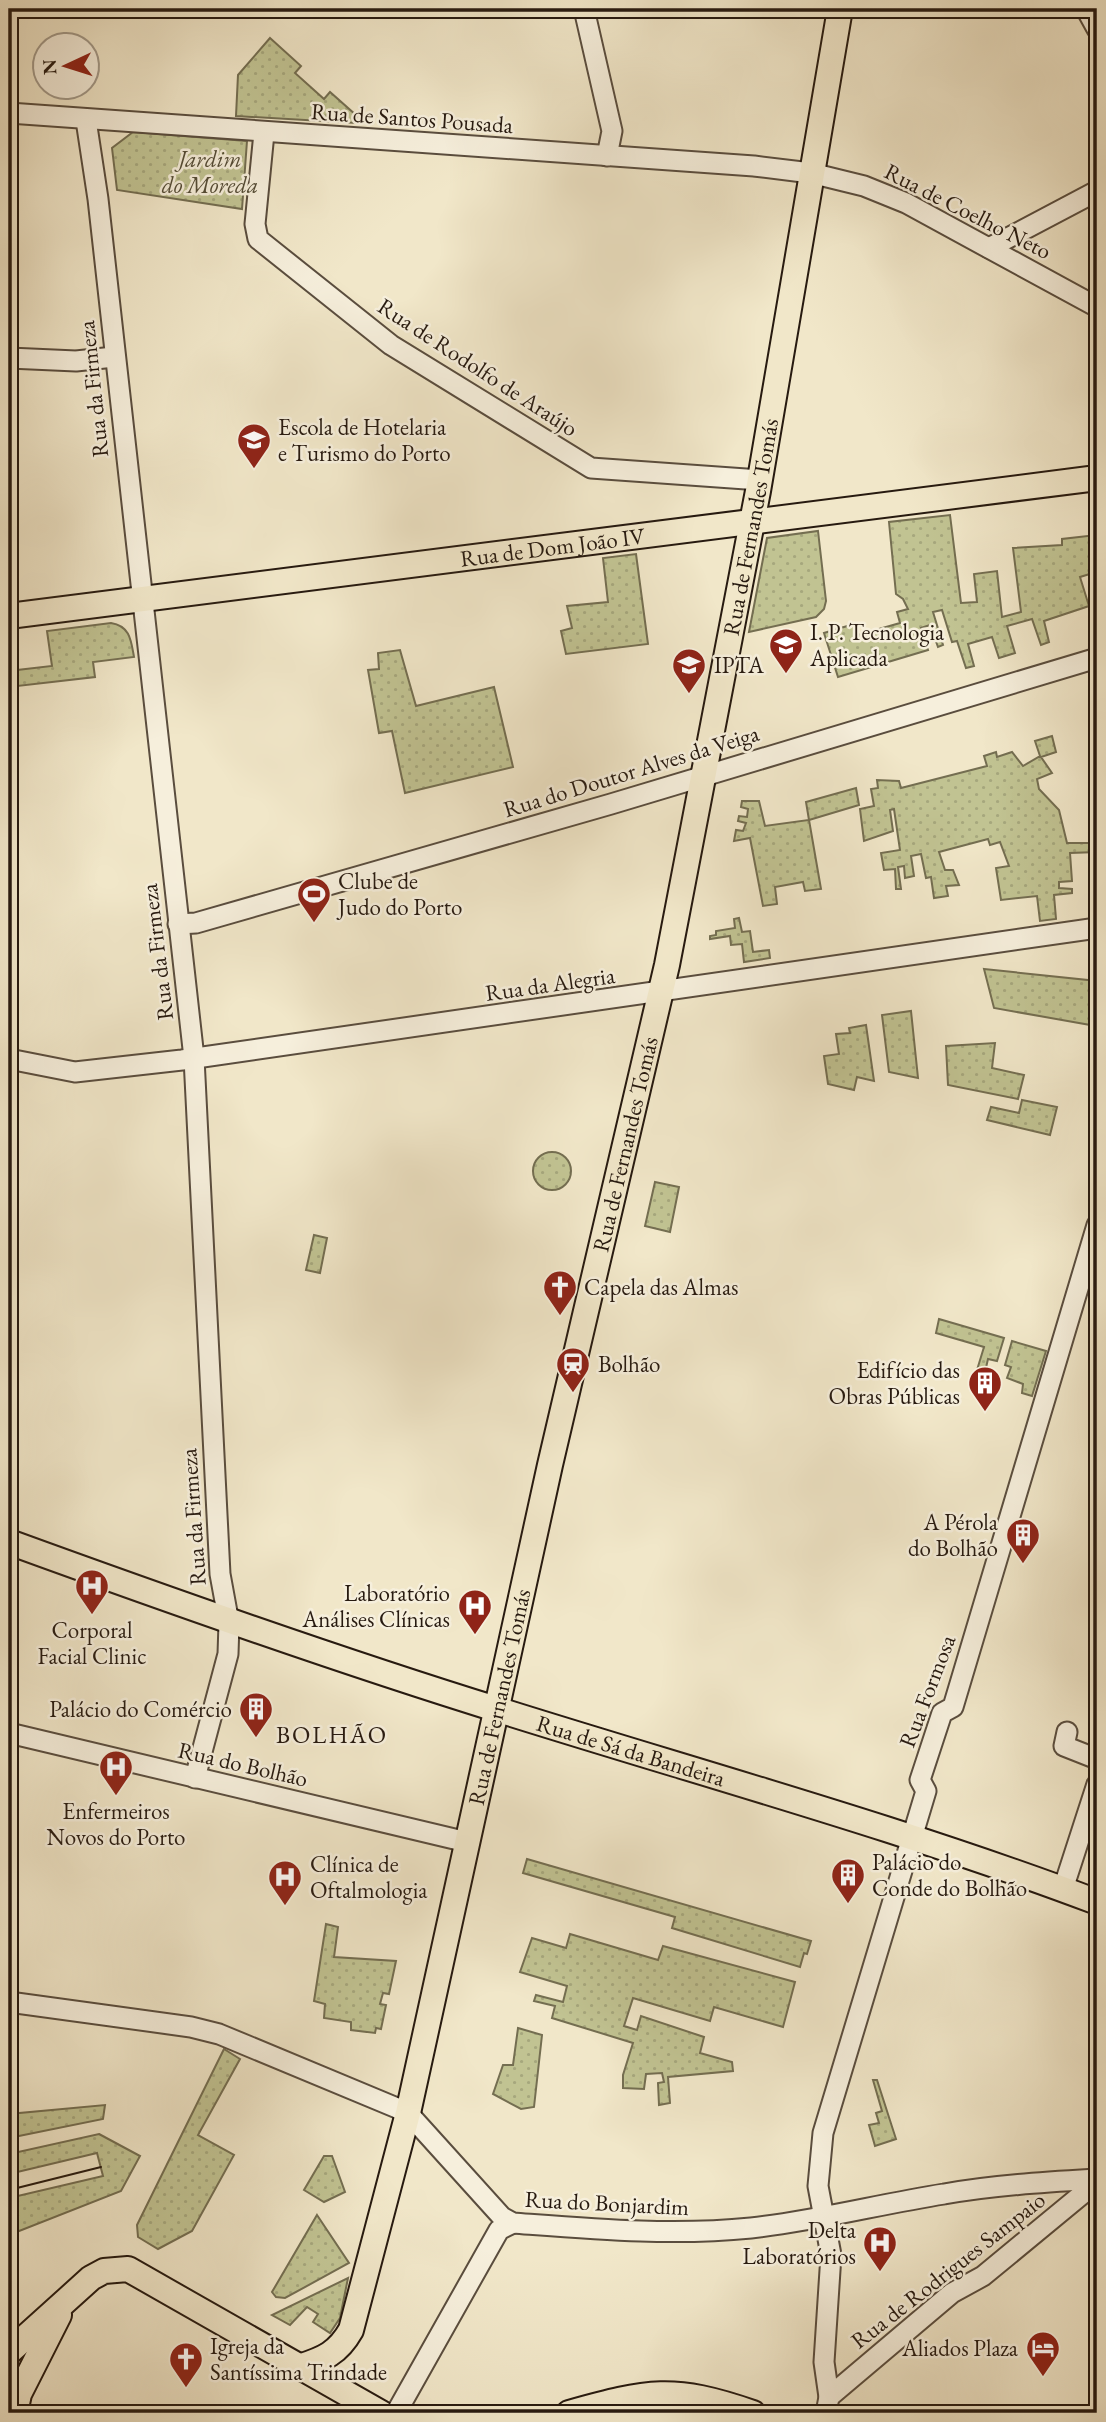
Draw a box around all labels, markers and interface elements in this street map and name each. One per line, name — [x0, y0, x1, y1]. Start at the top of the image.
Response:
north arrow — [32, 32, 102, 102]
text: N — [36, 58, 63, 76]
street label: Rua de Santos Pousada — [310, 96, 515, 140]
park label: Jardim do Moreda — [162, 144, 258, 200]
street label: Rua de Coelho Neto — [880, 156, 1056, 266]
street label: Rua de Rodolfo de Araújo — [372, 291, 584, 443]
street label: Rua da Firmeza — [71, 318, 115, 459]
place label: Escola de Hotelaria e Turismo do Porto — [278, 412, 451, 468]
street label: Rua de Fernandes Tomás — [716, 416, 785, 638]
school or university icon: Escola de Hotelaria e Turismo do Porto — [235, 421, 273, 470]
street label: Rua de Dom João IV — [458, 520, 647, 574]
place label: I. P. Tecnologia Aplicada — [809, 617, 945, 673]
school or university icon: I. P. Tecnologia Aplicada — [767, 626, 805, 675]
school or university icon: IPTA — [670, 646, 708, 695]
place label: IPTA — [714, 650, 765, 680]
street label: Rua do Doutor Alves da Veiga — [499, 718, 763, 824]
place label: Clube de Judo do Porto — [336, 866, 462, 922]
sports icon: Clube de Judo do Porto — [295, 875, 333, 924]
street label: Rua da Firmeza — [134, 881, 180, 1022]
street label: Rua da Alegria — [483, 960, 618, 1008]
street label: Rua de Fernandes Tomás — [585, 1033, 665, 1255]
church icon: Capela das Almas — [541, 1268, 579, 1317]
place label: Capela das Almas — [584, 1272, 739, 1302]
station icon: Bolhão — [554, 1345, 592, 1394]
place label: Bolhão — [598, 1349, 660, 1379]
place label: Edifício das Obras Públicas — [829, 1355, 960, 1411]
building icon: Edifício das Obras Públicas — [966, 1364, 1004, 1413]
street label: Rua da Firmeza — [173, 1447, 213, 1587]
place label: A Pérola do Bolhão — [908, 1507, 999, 1563]
building icon: A Pérola do Bolhão — [1004, 1516, 1042, 1565]
hospital icon: Corporal Facial Clinic — [73, 1567, 111, 1616]
place label: Laboratório Análises Clínicas — [301, 1578, 450, 1634]
street label: Rua de Fernandes Tomás — [461, 1586, 537, 1808]
hospital icon: Laboratório Análises Clínicas — [456, 1587, 494, 1636]
place label: Corporal Facial Clinic — [37, 1615, 147, 1671]
street label: Rua Formosa — [892, 1630, 963, 1752]
building icon: Palácio do Comércio — [237, 1690, 275, 1739]
place label: Palácio do Comércio — [49, 1694, 232, 1724]
street label: Rua de Sá da Bandeira — [533, 1708, 730, 1794]
district label: BOLHÃO — [276, 1719, 388, 1750]
street label: Rua do Bolhão — [175, 1734, 311, 1794]
hospital icon: Enfermeiros Novos do Porto — [97, 1748, 135, 1797]
place label: Enfermeiros Novos do Porto — [46, 1796, 186, 1852]
place label: Palácio do Conde do Bolhão — [872, 1847, 1027, 1903]
place label: Clínica de Oftalmologia — [310, 1849, 428, 1905]
building icon: Palácio do Conde do Bolhão — [829, 1856, 867, 1905]
hospital icon: Clínica de Oftalmologia — [266, 1858, 304, 1907]
street label: Rua do Bonjardim — [524, 2184, 690, 2222]
street label: Rua de Rodrigues Sampaio — [845, 2185, 1051, 2355]
place label: Delta Laboratórios — [743, 2215, 857, 2271]
hospital icon: Delta Laboratórios — [861, 2224, 899, 2273]
hotel icon: Aliados Plaza — [1024, 2329, 1062, 2378]
place label: Igreja da Santíssima Trindade — [210, 2331, 387, 2387]
place label: Aliados Plaza — [901, 2333, 1019, 2363]
church icon: Igreja da Santíssima Trindade — [167, 2340, 205, 2389]

